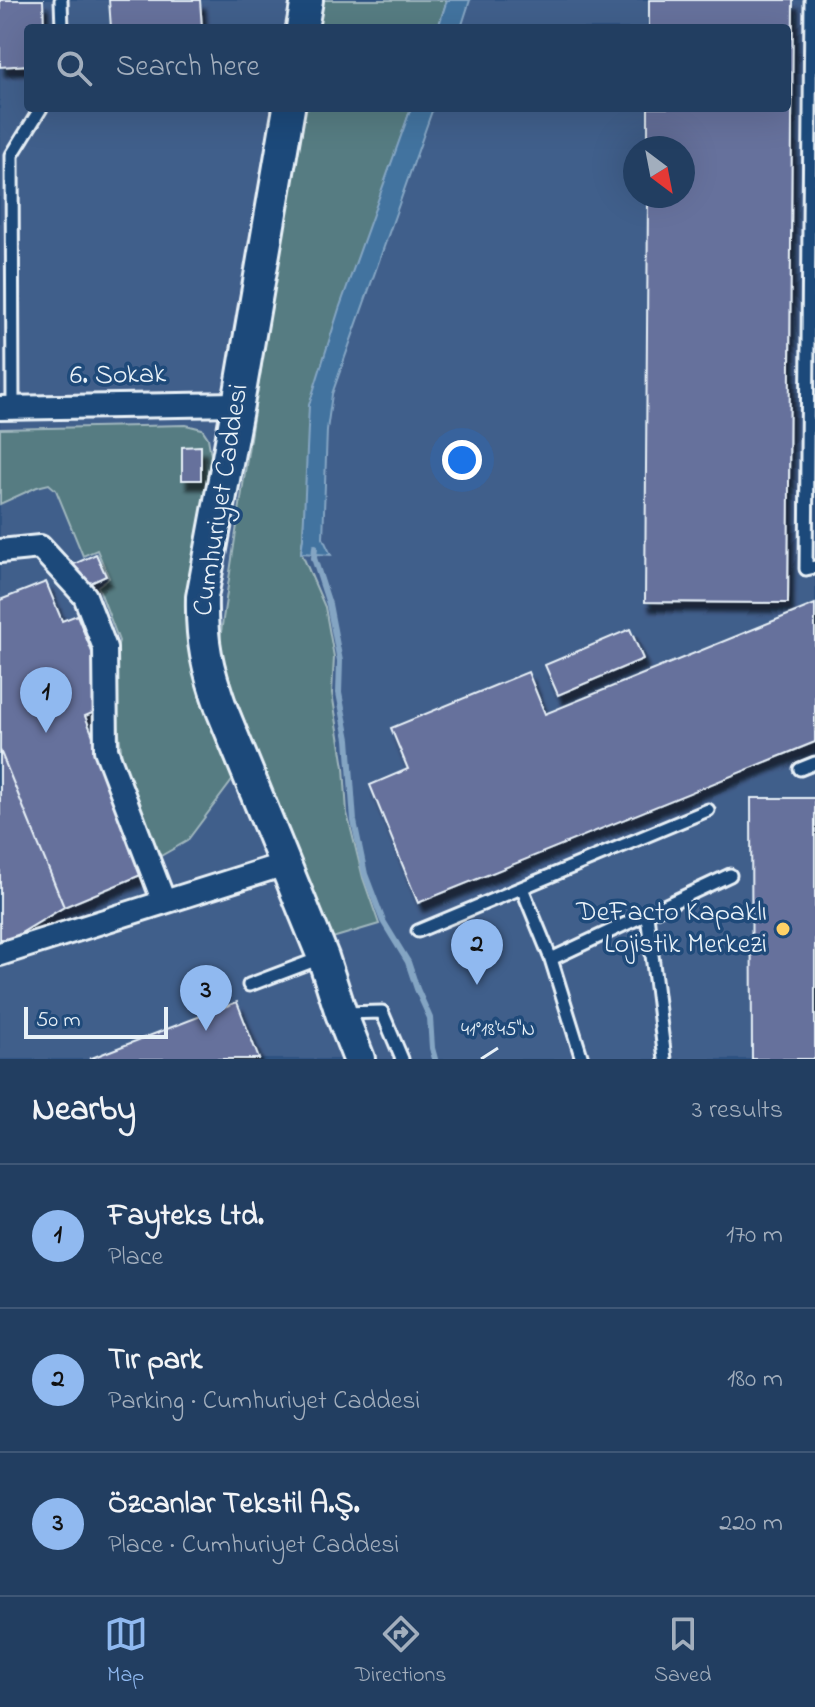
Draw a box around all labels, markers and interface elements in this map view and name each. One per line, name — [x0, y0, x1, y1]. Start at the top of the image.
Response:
search box — [24, 24, 791, 112]
icon: search — [52, 46, 96, 90]
text: Search here — [116, 46, 260, 90]
north arrow — [623, 136, 695, 208]
street label: 6. Sokak — [69, 355, 167, 397]
street label: Cumhuriyet Caddesi — [183, 381, 261, 619]
your location — [442, 440, 482, 480]
pin: 1 — [20, 667, 72, 733]
place label: DeFacto Kapaklı Lojistik Merkezi — [575, 893, 767, 966]
pin: 2 — [451, 919, 503, 985]
marker: DeFacto Kapaklı Lojistik Merkezi — [774, 920, 792, 938]
pin: 3 — [180, 965, 232, 1031]
scale bar — [24, 1003, 168, 1039]
text: 50 m — [36, 1005, 81, 1037]
text: 41°18'45"N — [461, 1016, 535, 1045]
text: Nearby — [32, 1086, 136, 1136]
text: 3 results — [692, 1092, 783, 1130]
text: Fayteks Ltd. — [108, 1195, 264, 1239]
text: 1 — [54, 1217, 62, 1255]
text: 170 m — [726, 1217, 783, 1255]
text: Place — [108, 1239, 163, 1277]
text: Tır park — [108, 1339, 202, 1383]
text: 2 — [52, 1361, 64, 1399]
text: 180 m — [727, 1361, 783, 1399]
text: Parking · Cumhuriyet Caddesi — [108, 1383, 420, 1421]
text: Özcanlar Tekstil A.Ş. — [108, 1483, 360, 1527]
text: 3 — [53, 1505, 63, 1543]
text: 220 m — [719, 1505, 783, 1543]
text: Place · Cumhuriyet Caddesi — [108, 1527, 399, 1565]
tab: Map — [104, 1612, 148, 1692]
tab: Directions — [355, 1612, 447, 1692]
tab: Saved — [654, 1612, 711, 1692]

